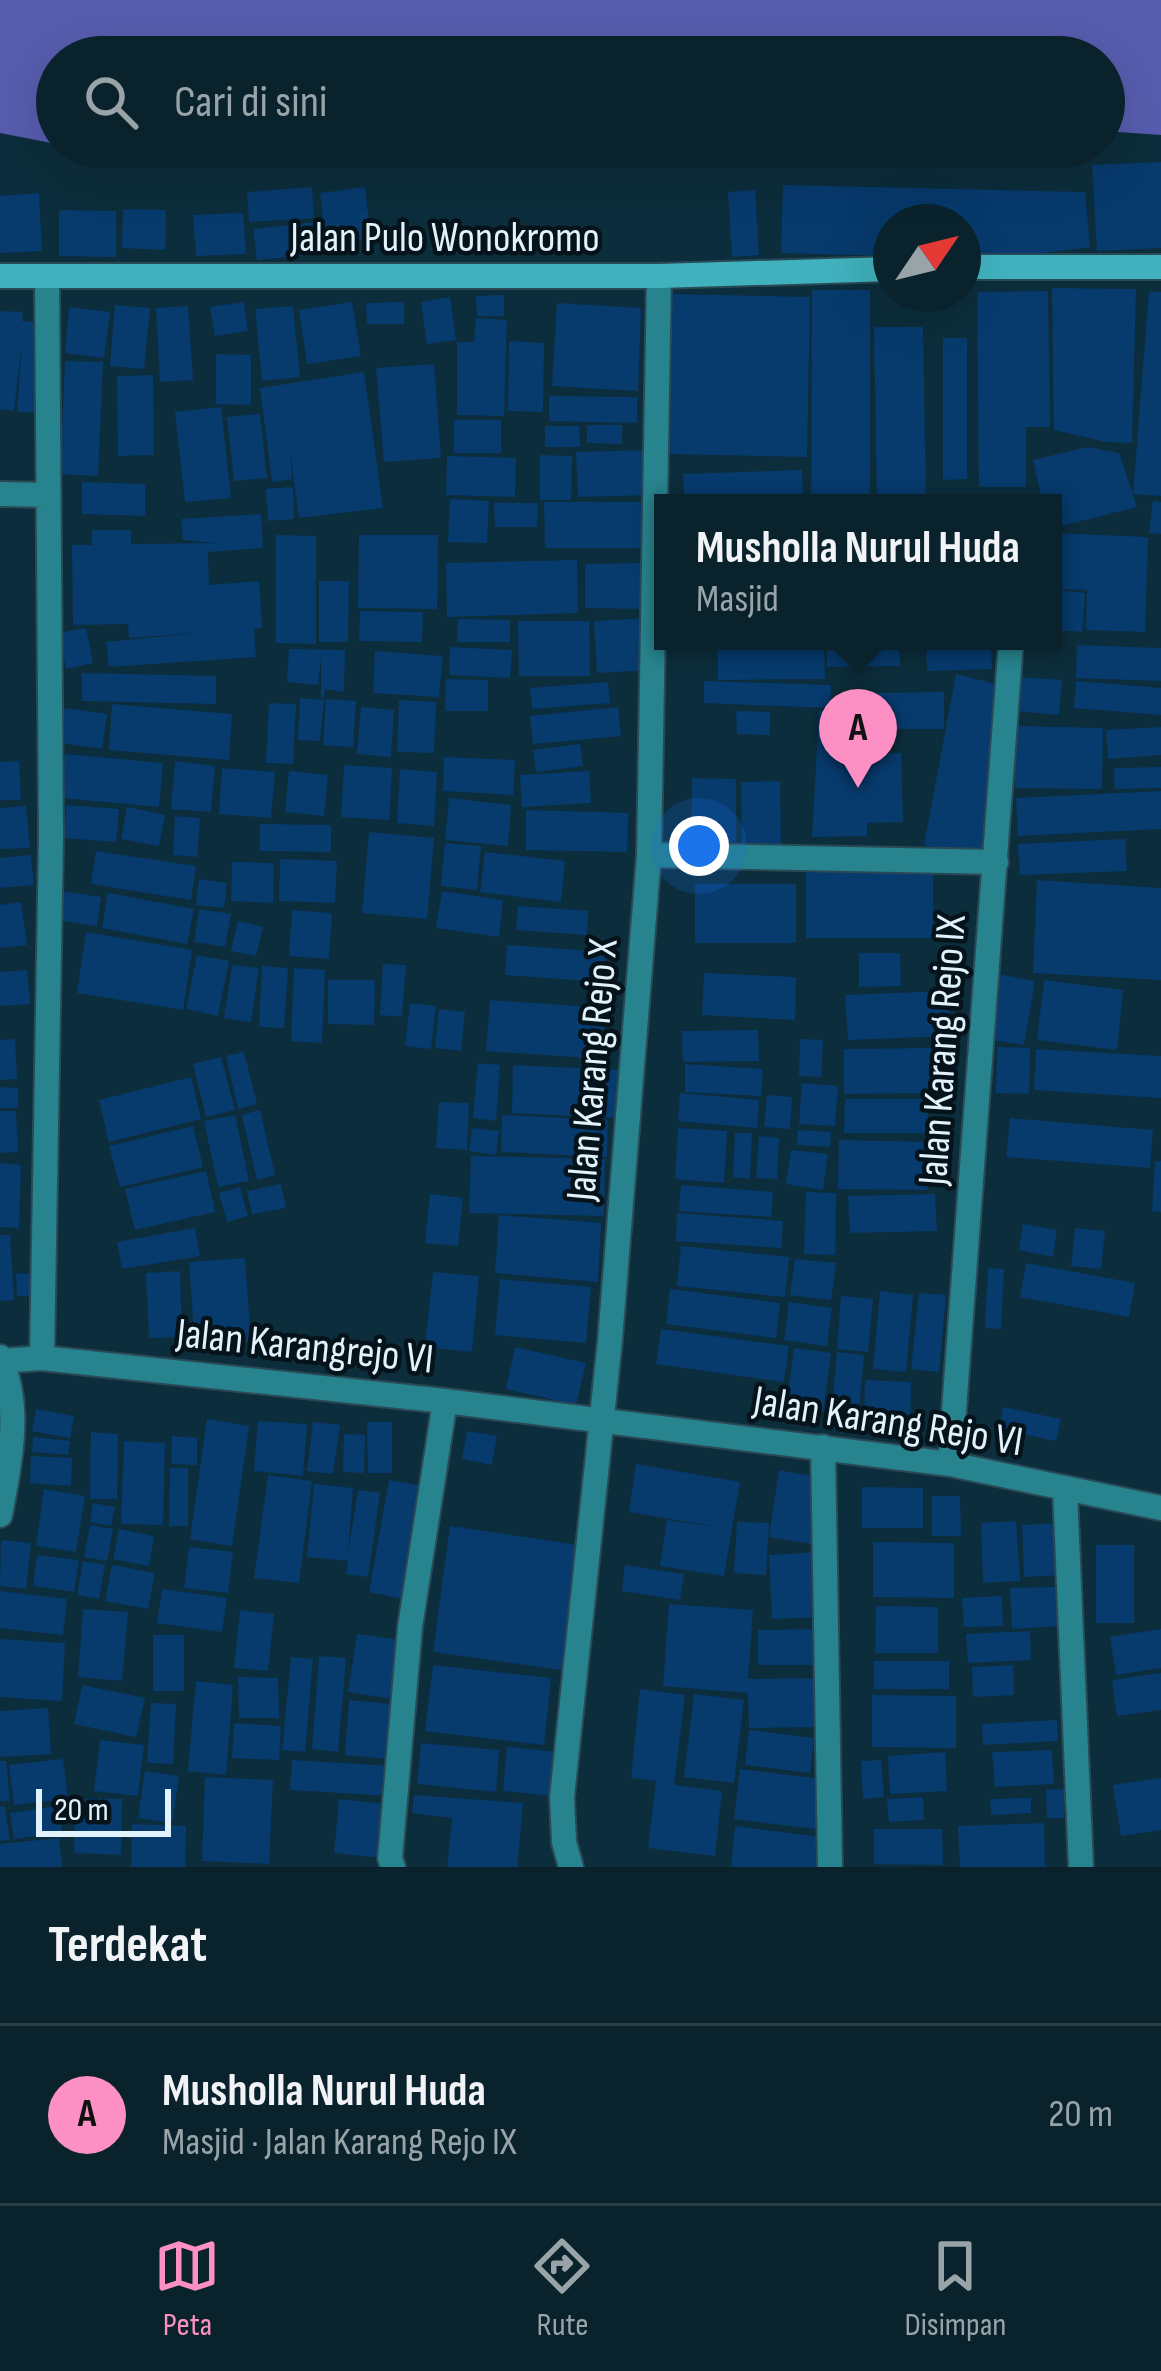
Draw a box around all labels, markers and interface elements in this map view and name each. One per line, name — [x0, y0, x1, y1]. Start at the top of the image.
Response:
search box — [36, 36, 1125, 168]
icon: search — [78, 69, 144, 135]
text: Cari di sini — [174, 75, 327, 130]
north arrow — [873, 204, 981, 312]
street label: Jalan Pulo Wonokromo — [289, 213, 600, 264]
popup — [654, 494, 1062, 650]
text: Musholla Nurul Huda — [696, 521, 1020, 576]
text: Masjid — [696, 576, 779, 623]
pin: A — [819, 689, 897, 788]
your location — [669, 816, 729, 876]
street label: Jalan Karang Rejo IX — [908, 913, 978, 1188]
street label: Jalan Karang Rejo X — [556, 937, 630, 1204]
street label: Jalan Karangrejo VI — [173, 1308, 436, 1386]
street label: Jalan Karang Rejo VI — [749, 1375, 1026, 1468]
scale bar — [36, 1783, 171, 1836]
text: 20 m — [54, 1790, 109, 1830]
text: Terdekat — [48, 1915, 207, 1976]
text: Musholla Nurul Huda — [162, 2064, 486, 2119]
text: A — [78, 2091, 96, 2138]
text: 20 m — [1048, 2091, 1113, 2138]
text: Masjid · Jalan Karang Rejo IX — [162, 2119, 516, 2166]
tab: Peta — [154, 2233, 220, 2345]
tab: Rute — [529, 2233, 595, 2345]
tab: Disimpan — [904, 2233, 1006, 2345]

